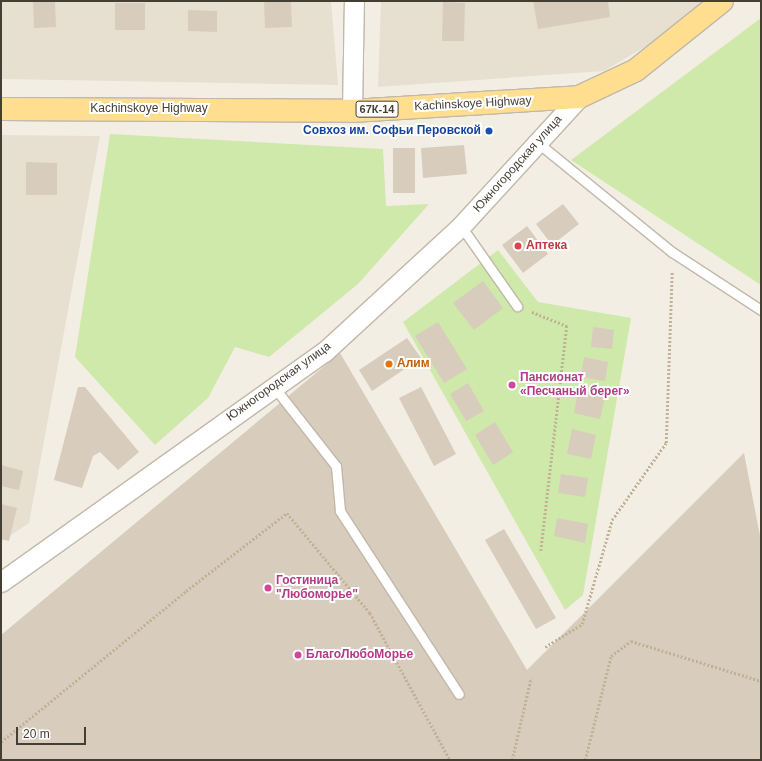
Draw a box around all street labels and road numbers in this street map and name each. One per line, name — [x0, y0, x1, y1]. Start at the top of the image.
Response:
street label: Kachinskoye Highway — [414, 94, 532, 114]
road number: 67К-14 — [355, 100, 399, 118]
street label: Kachinskoye Highway — [90, 102, 208, 116]
street label: Южногородская улица — [471, 113, 565, 215]
street label: Южногородская улица — [224, 339, 334, 425]

